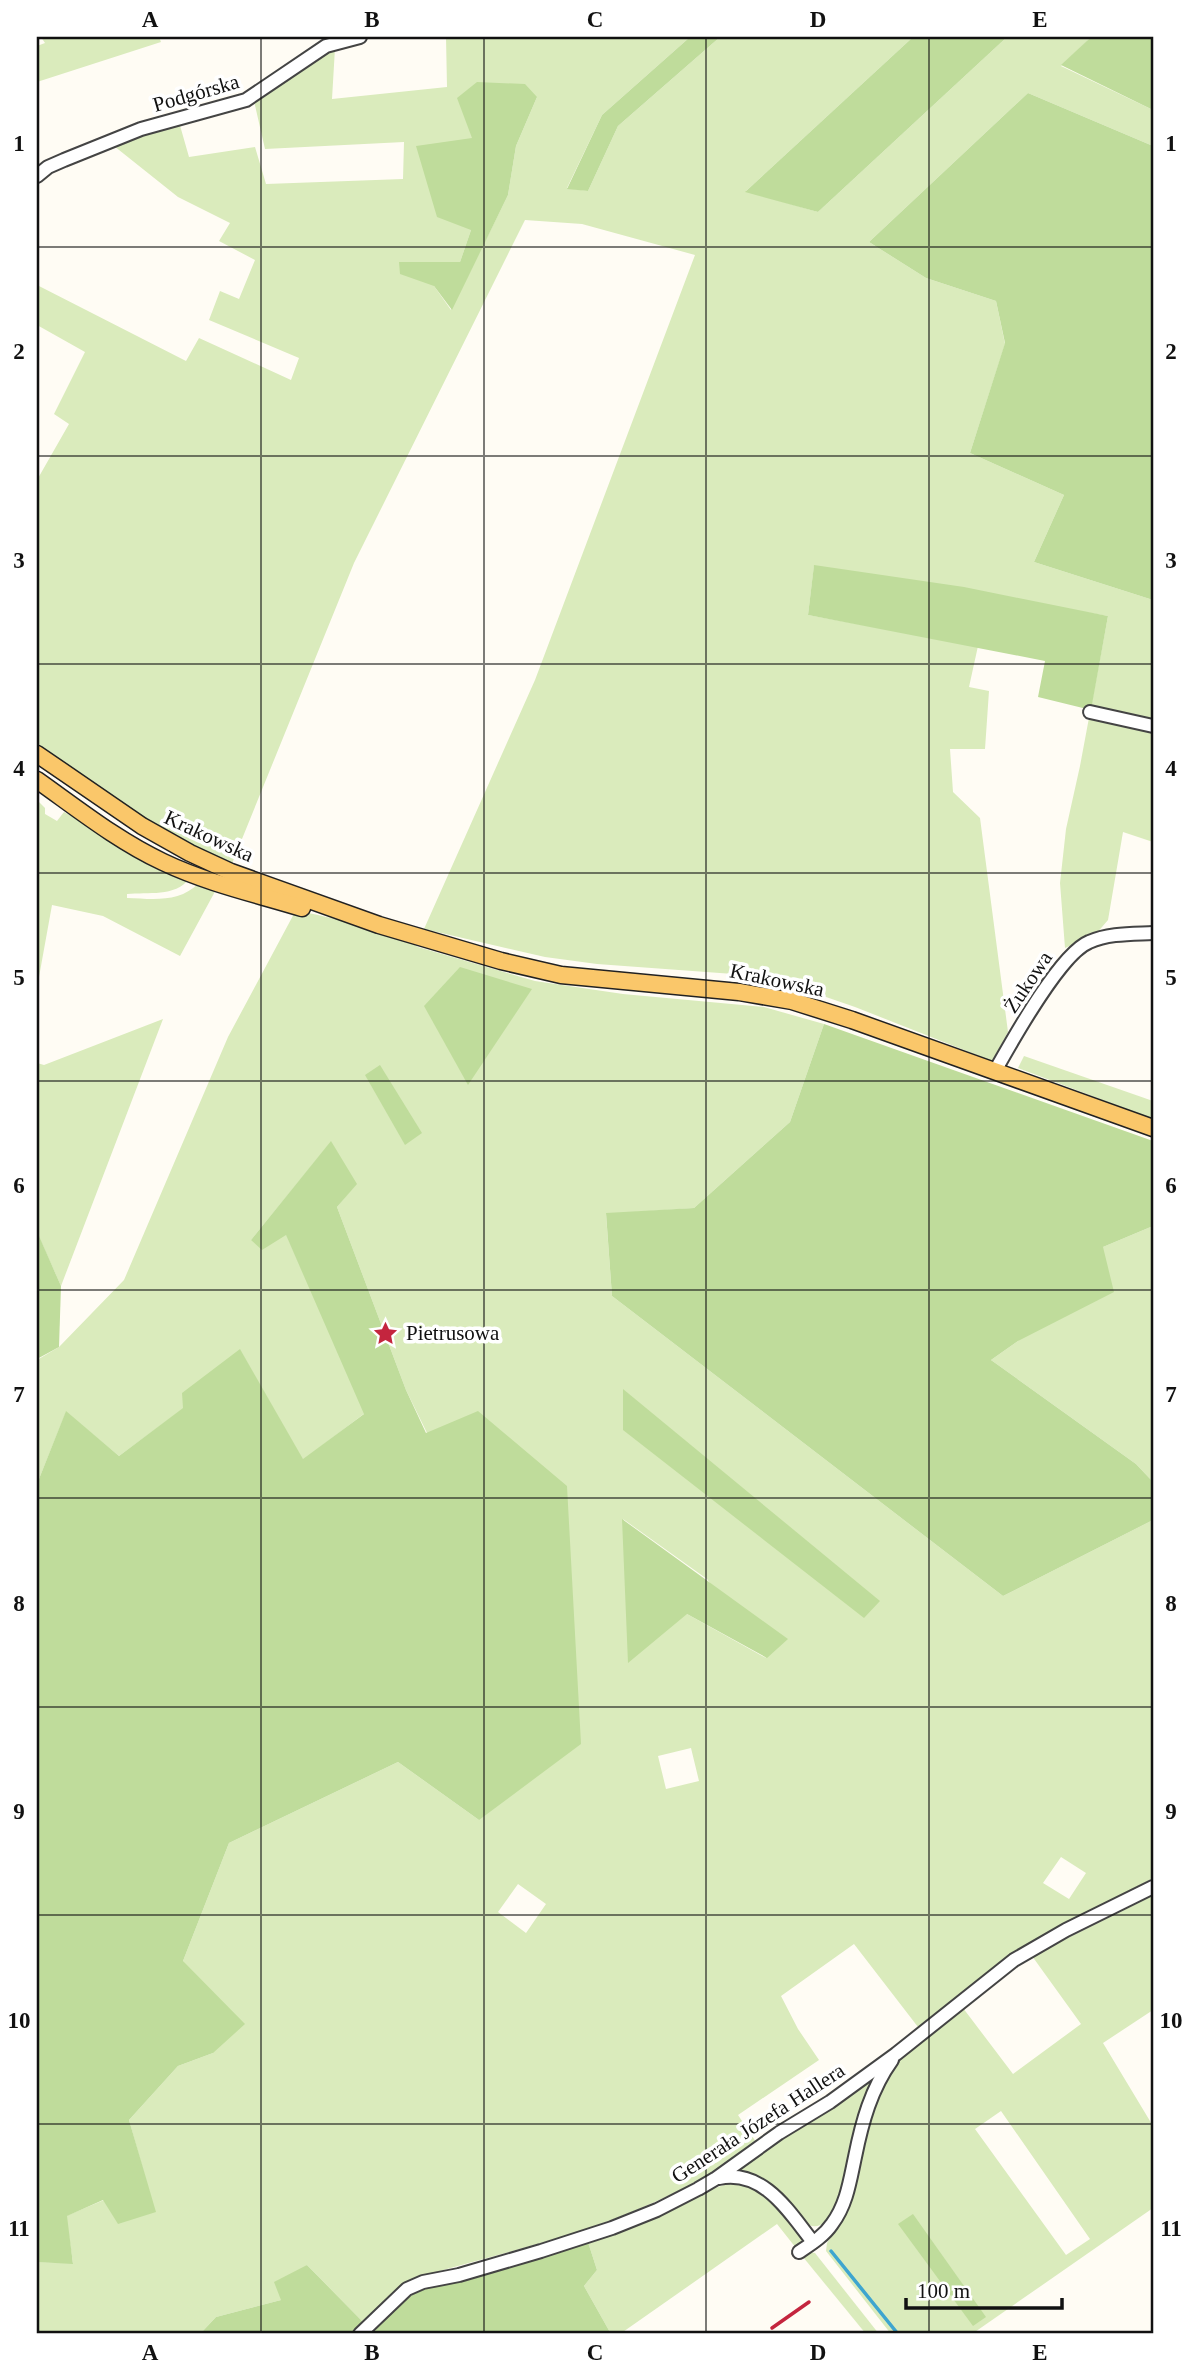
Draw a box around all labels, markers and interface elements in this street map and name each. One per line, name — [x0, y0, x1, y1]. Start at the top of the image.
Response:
text: A — [142, 7, 159, 32]
text: B — [364, 7, 380, 32]
text: C — [587, 7, 603, 32]
text: D — [810, 7, 826, 32]
text: E — [1032, 7, 1048, 32]
street label: Podgórska — [150, 69, 243, 117]
text: 1 — [13, 131, 25, 156]
text: 1 — [1165, 131, 1177, 156]
text: 2 — [13, 339, 25, 364]
text: 2 — [1165, 339, 1177, 364]
text: 3 — [13, 548, 25, 573]
text: 3 — [1165, 548, 1177, 573]
text: 4 — [13, 756, 25, 781]
text: 4 — [1165, 756, 1177, 781]
street label: Krakowska — [161, 805, 258, 867]
street label: Żukowa — [999, 946, 1058, 1017]
street label: Krakowska — [728, 958, 827, 1002]
text: 5 — [13, 965, 25, 990]
text: 5 — [1165, 965, 1177, 990]
text: 6 — [13, 1173, 25, 1198]
text: 6 — [1165, 1173, 1177, 1198]
place icon: Pietrusowa — [372, 1319, 400, 1347]
place label: Pietrusowa — [406, 1321, 500, 1345]
text: 7 — [13, 1382, 25, 1407]
text: 7 — [1165, 1382, 1177, 1407]
text: 8 — [13, 1591, 25, 1616]
text: 8 — [1165, 1591, 1177, 1616]
text: 9 — [13, 1799, 25, 1824]
text: 9 — [1165, 1799, 1177, 1824]
text: 10 — [8, 2008, 31, 2033]
text: 10 — [1160, 2008, 1183, 2033]
street label: Generała Józefa Hallera — [667, 2058, 850, 2188]
text: 11 — [8, 2216, 30, 2241]
text: 11 — [1160, 2216, 1182, 2241]
scale bar — [906, 2266, 1062, 2310]
text: 100 m — [917, 2279, 970, 2303]
text: A — [142, 2340, 159, 2365]
text: B — [364, 2340, 380, 2365]
text: C — [587, 2340, 603, 2365]
text: D — [810, 2340, 826, 2365]
text: E — [1032, 2340, 1048, 2365]

